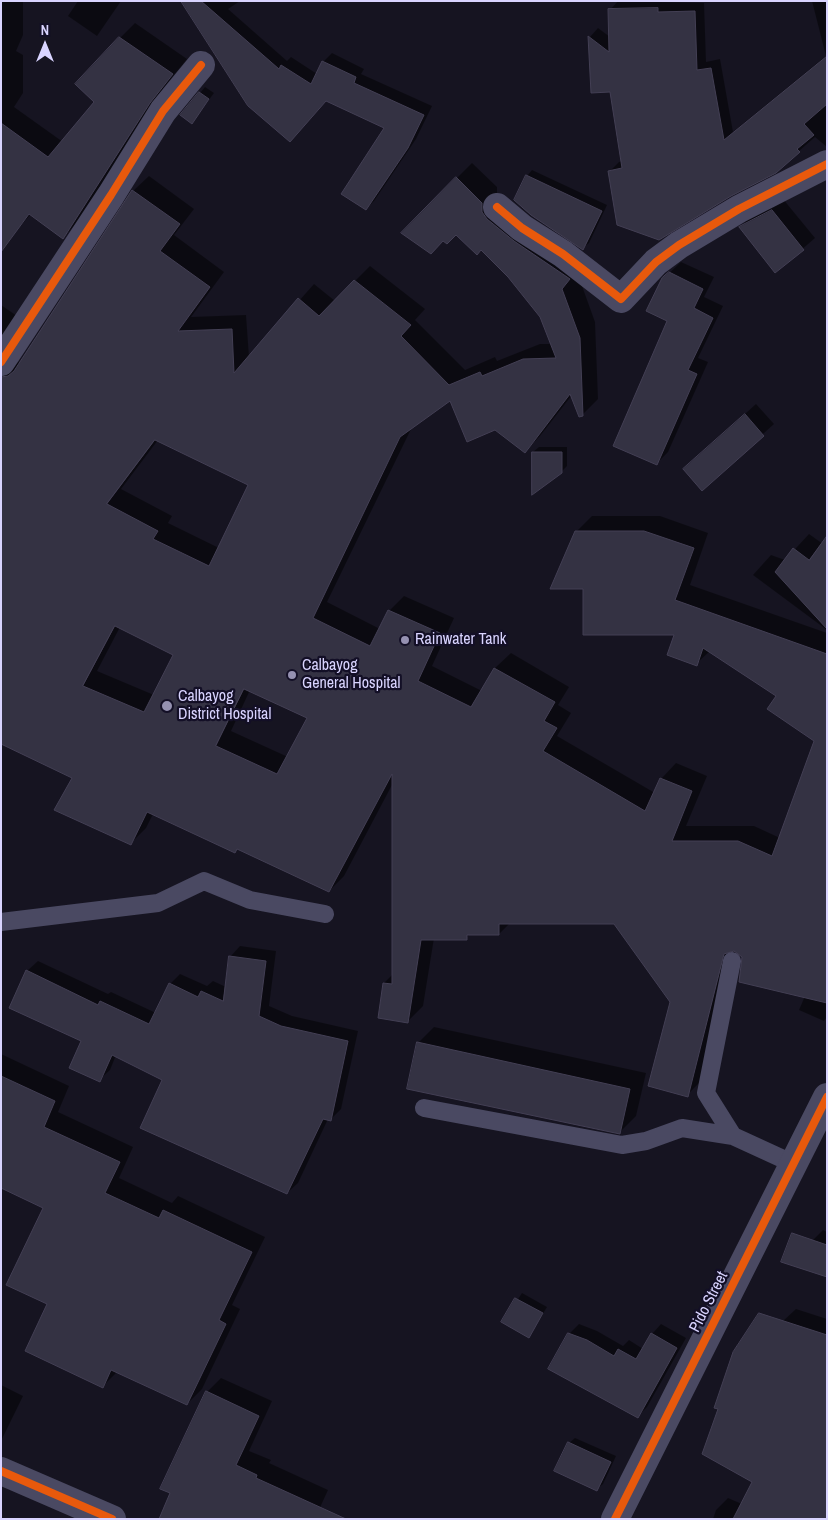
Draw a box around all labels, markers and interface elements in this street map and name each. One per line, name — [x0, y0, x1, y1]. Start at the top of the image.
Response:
north arrow — [20, 20, 70, 70]
text: N — [41, 21, 49, 39]
place label: Rainwater Tank — [415, 630, 506, 650]
marker: Rainwater Tank — [399, 634, 411, 646]
place label: Calbayog General Hospital — [302, 656, 400, 694]
marker: Calbayog General Hospital — [286, 669, 298, 681]
place label: Calbayog District Hospital — [178, 687, 271, 725]
marker: Calbayog District Hospital — [160, 699, 174, 713]
street label: Pido Street — [686, 1268, 732, 1336]

